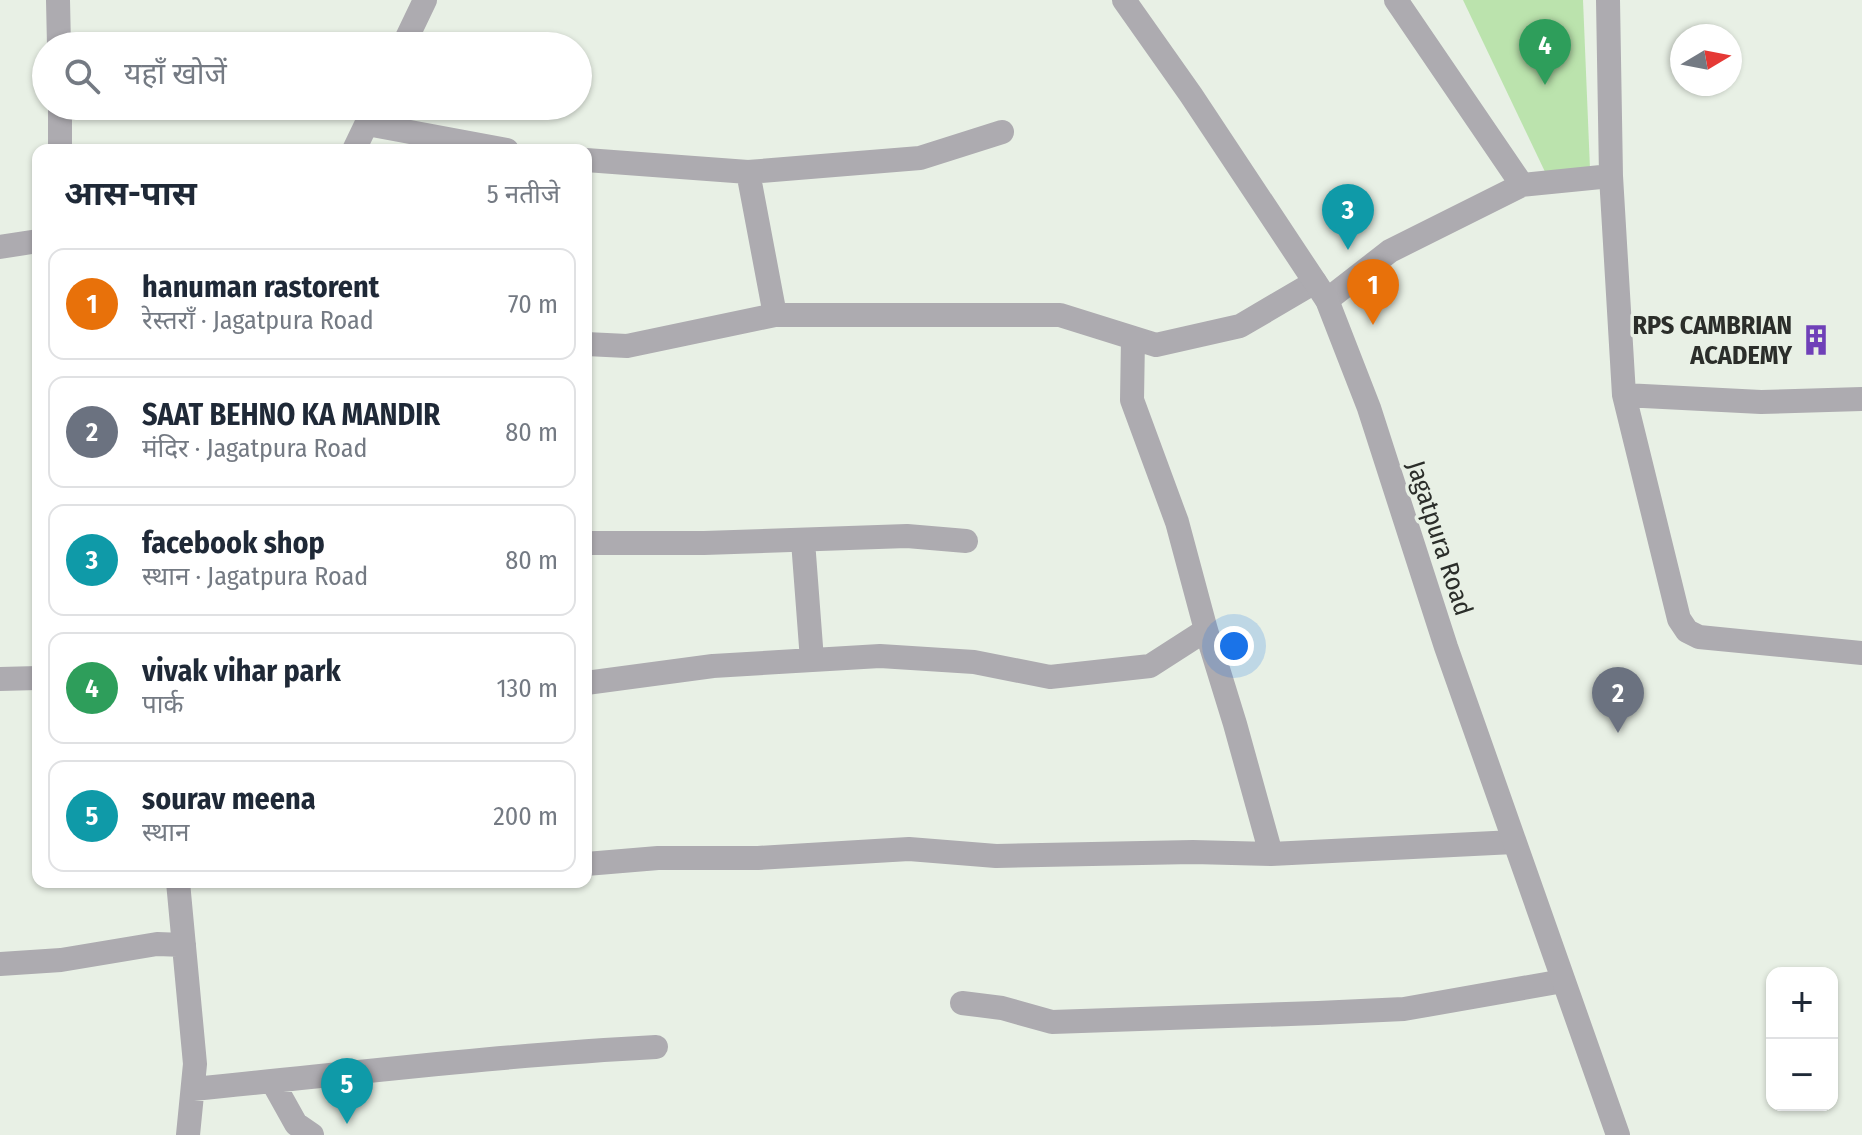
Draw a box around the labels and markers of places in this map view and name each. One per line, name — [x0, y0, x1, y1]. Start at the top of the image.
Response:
pin: 4 — [1519, 19, 1571, 85]
pin: 3 — [1322, 184, 1374, 250]
pin: 1 — [1347, 259, 1399, 325]
place label: RPS CAMBRIAN ACADEMY — [1632, 310, 1793, 371]
building icon: RPS CAMBRIAN ACADEMY — [1799, 323, 1833, 357]
pin: 2 — [1592, 667, 1644, 733]
pin: 5 — [321, 1058, 373, 1124]

